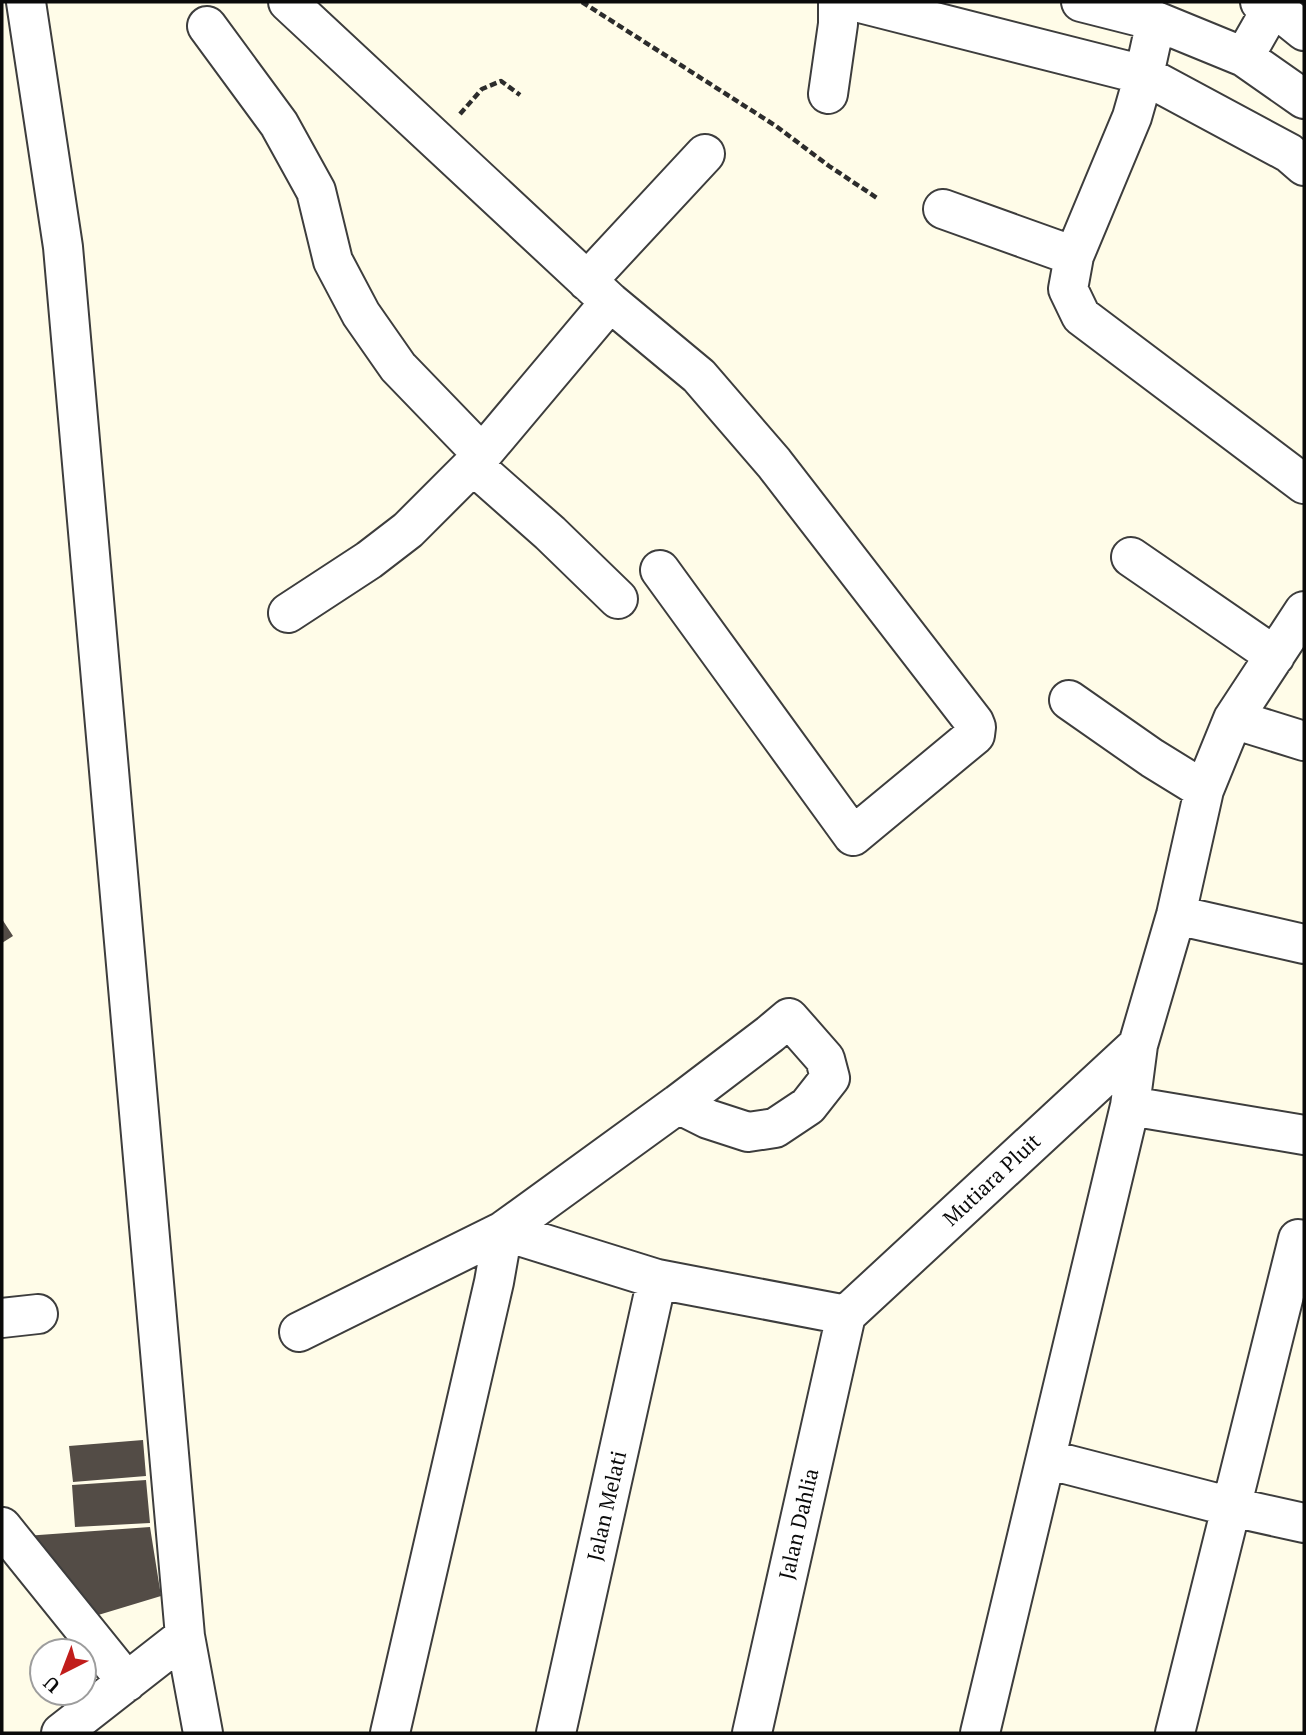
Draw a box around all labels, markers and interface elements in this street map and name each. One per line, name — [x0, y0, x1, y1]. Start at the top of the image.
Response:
street label: Mutiara Pluit — [937, 1127, 1046, 1232]
street label: Jalan Melati — [580, 1448, 632, 1564]
street label: Jalan Dahlia — [772, 1465, 824, 1582]
north arrow — [28, 1637, 98, 1707]
text: U — [38, 1671, 65, 1699]

